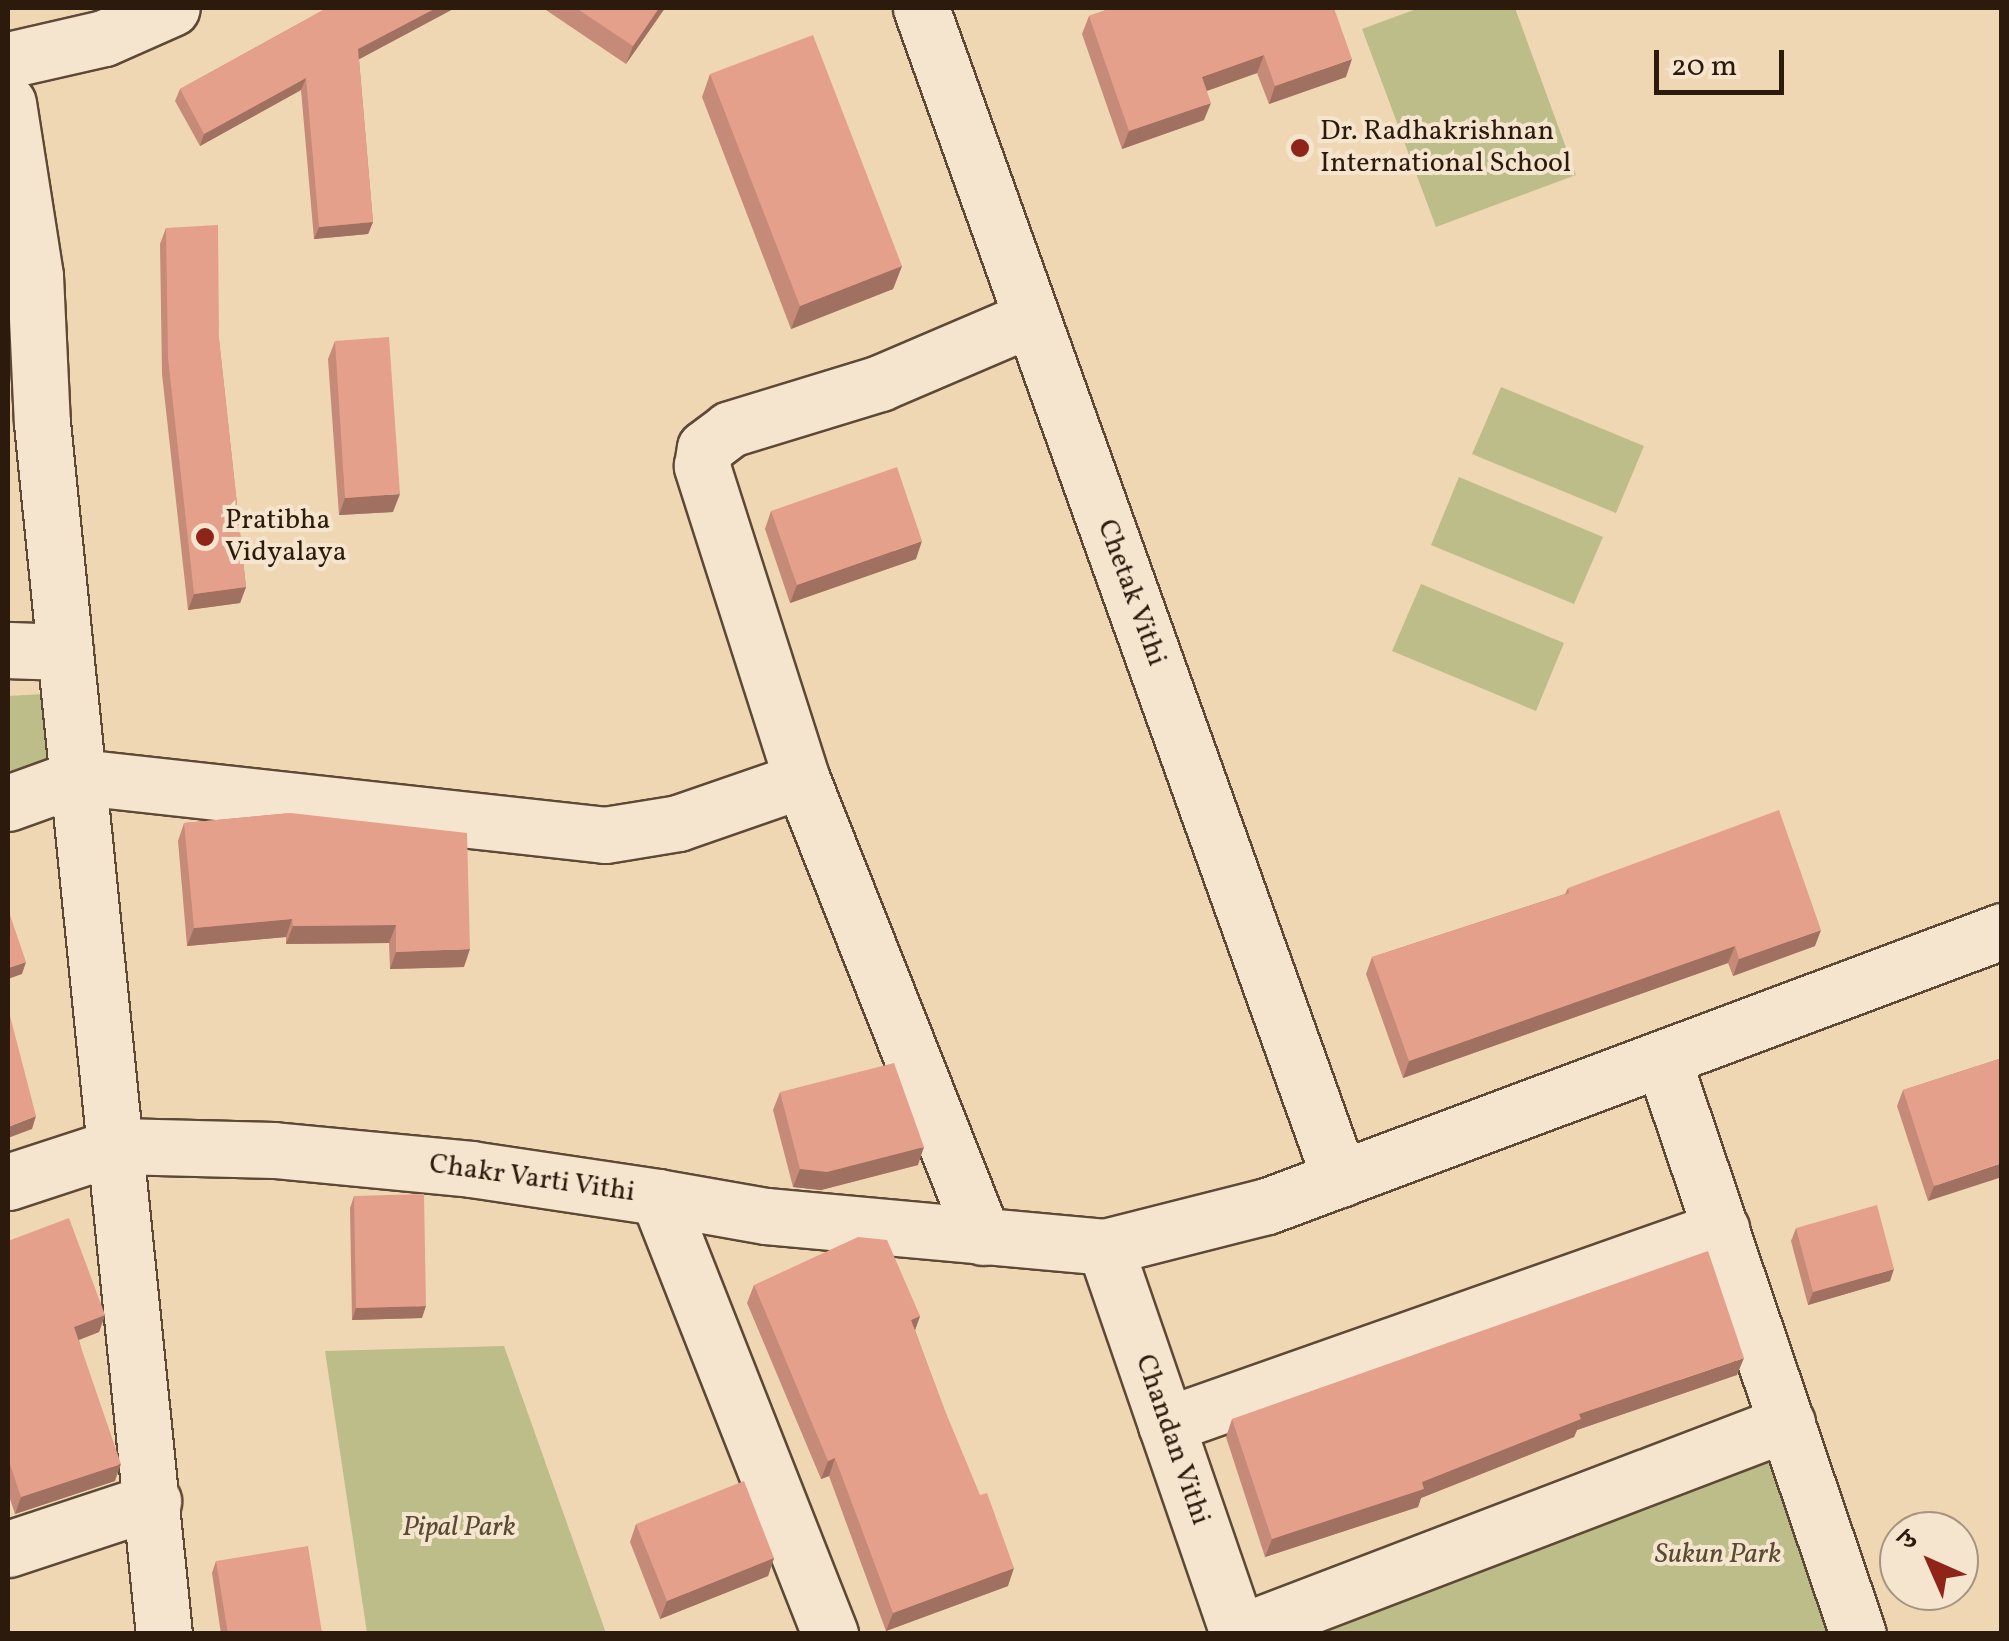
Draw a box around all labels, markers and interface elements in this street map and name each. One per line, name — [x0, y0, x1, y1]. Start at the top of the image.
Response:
scale bar — [1659, 30, 1789, 92]
text: 20 m — [1671, 46, 1737, 88]
place label: Dr. Radhakrishnan International School — [1320, 115, 1571, 181]
marker: Dr. Radhakrishnan International School — [1289, 137, 1311, 159]
place label: Pratibha Vidyalaya — [225, 504, 347, 570]
street label: Chetak Vithi — [1089, 515, 1173, 671]
marker: Pratibha Vidyalaya — [194, 526, 216, 548]
street label: Chakr Varti Vithi — [426, 1148, 638, 1210]
street label: Chandan Vithi — [1127, 1350, 1217, 1530]
park label: Pipal Park — [402, 1511, 516, 1545]
north arrow — [1879, 1511, 1979, 1611]
text: उ — [1890, 1522, 1928, 1560]
park label: Sukun Park — [1655, 1538, 1781, 1572]

